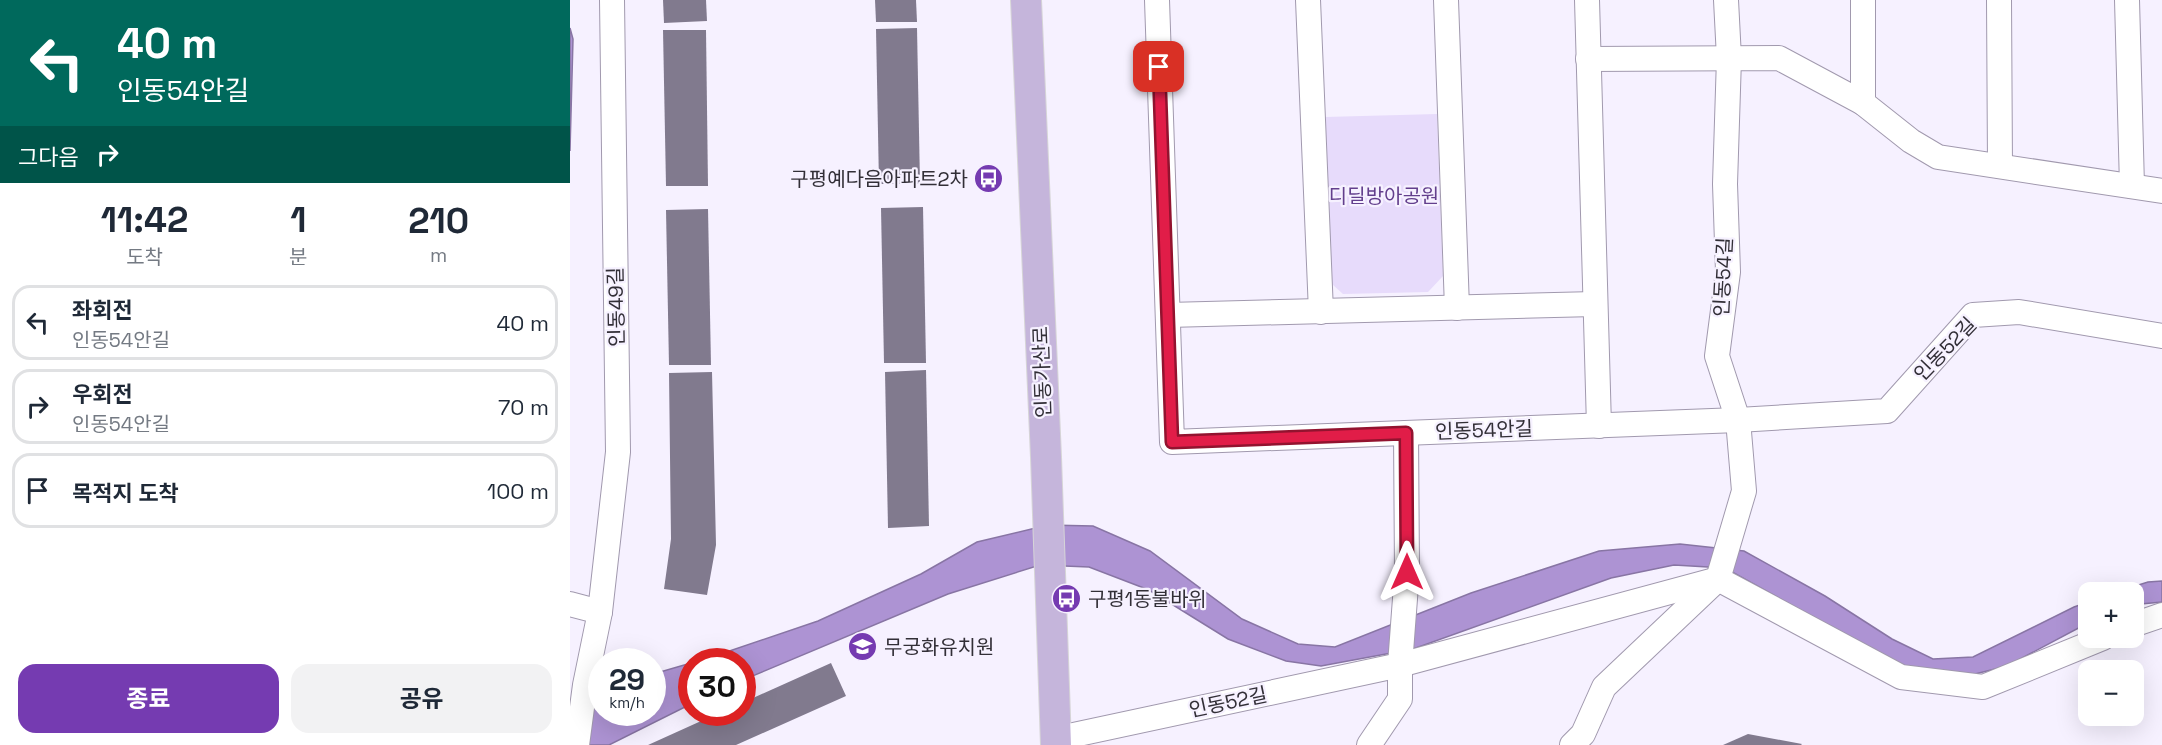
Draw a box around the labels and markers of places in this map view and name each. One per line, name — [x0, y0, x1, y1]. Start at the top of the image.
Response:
pin — [1133, 41, 1184, 92]
bus stop icon: 구평예다음아파트2차 — [973, 163, 1005, 195]
place label: 구평예다음아파트2차 — [790, 166, 968, 192]
bus stop icon: 구평1동불바위 — [1051, 583, 1083, 615]
place label: 구평1동불바위 — [1088, 586, 1207, 612]
school or university icon: 무궁화유치원 — [847, 631, 879, 663]
place label: 무궁화유치원 — [884, 634, 994, 660]

